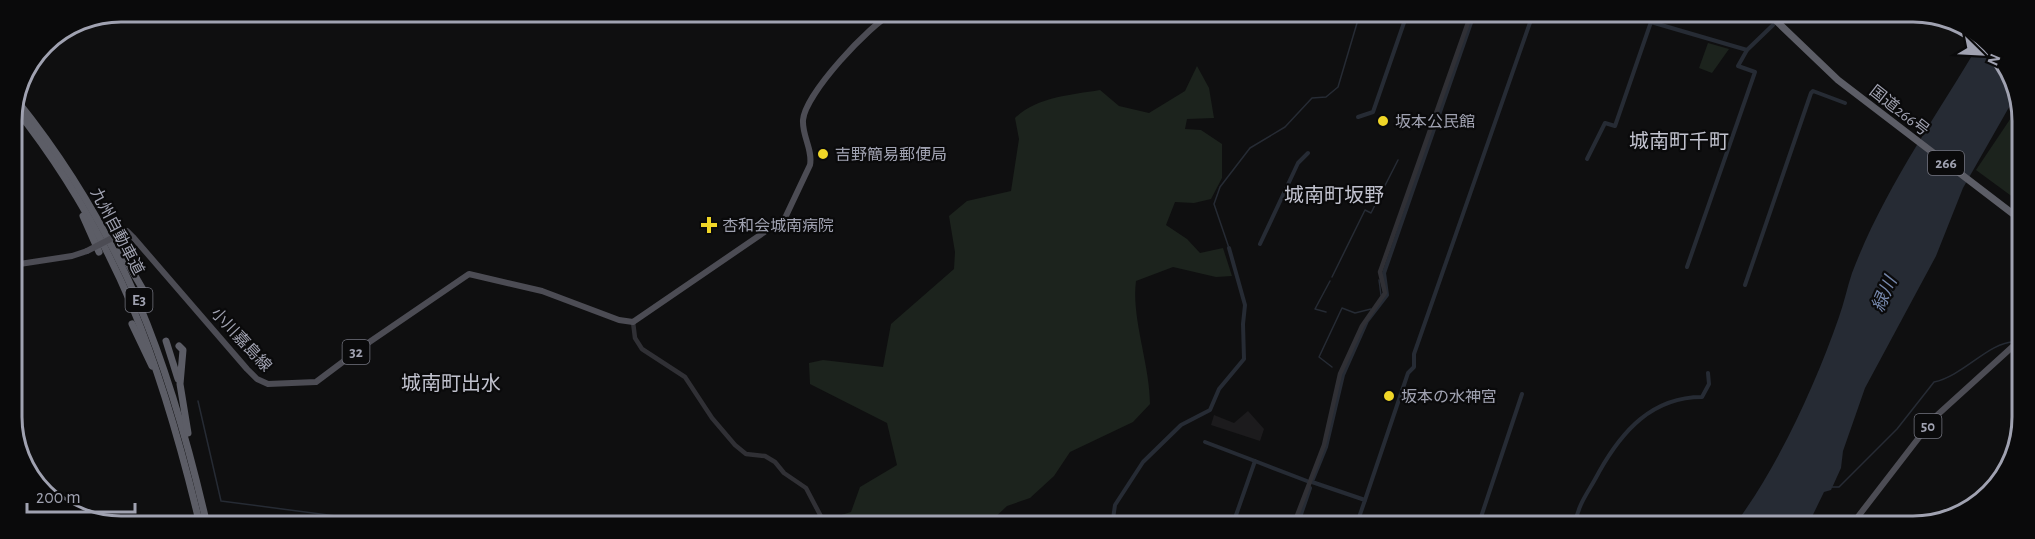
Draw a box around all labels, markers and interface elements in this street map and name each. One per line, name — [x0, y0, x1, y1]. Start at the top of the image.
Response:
north arrow — [1951, 24, 2011, 84]
text: N — [1984, 51, 2003, 68]
street label: 国道266号 — [1867, 82, 1933, 139]
place label: 坂本公民館 — [1395, 113, 1475, 130]
marker: 坂本公民館 — [1376, 114, 1390, 128]
district label: 城南町千町 — [1629, 130, 1729, 152]
place label: 吉野簡易郵便局 — [835, 146, 947, 163]
marker: 吉野簡易郵便局 — [816, 147, 830, 161]
road number: 266 — [1928, 151, 1964, 175]
district label: 城南町坂野 — [1284, 184, 1384, 206]
street label: 九州自動車道 — [88, 185, 148, 278]
marker: 杏和会城南病院 — [700, 216, 718, 234]
place label: 杏和会城南病院 — [722, 217, 834, 234]
water label: 緑川 — [1868, 272, 1901, 315]
road number: E3 — [126, 288, 152, 312]
street label: 小川嘉島線 — [208, 304, 275, 374]
road number: 32 — [342, 340, 370, 364]
district label: 城南町出水 — [401, 372, 501, 394]
marker: 坂本の水神宮 — [1382, 389, 1396, 403]
place label: 坂本の水神宮 — [1401, 389, 1497, 405]
road number: 50 — [1914, 414, 1942, 438]
scale bar — [27, 476, 135, 514]
text: 200 m — [36, 489, 81, 507]

